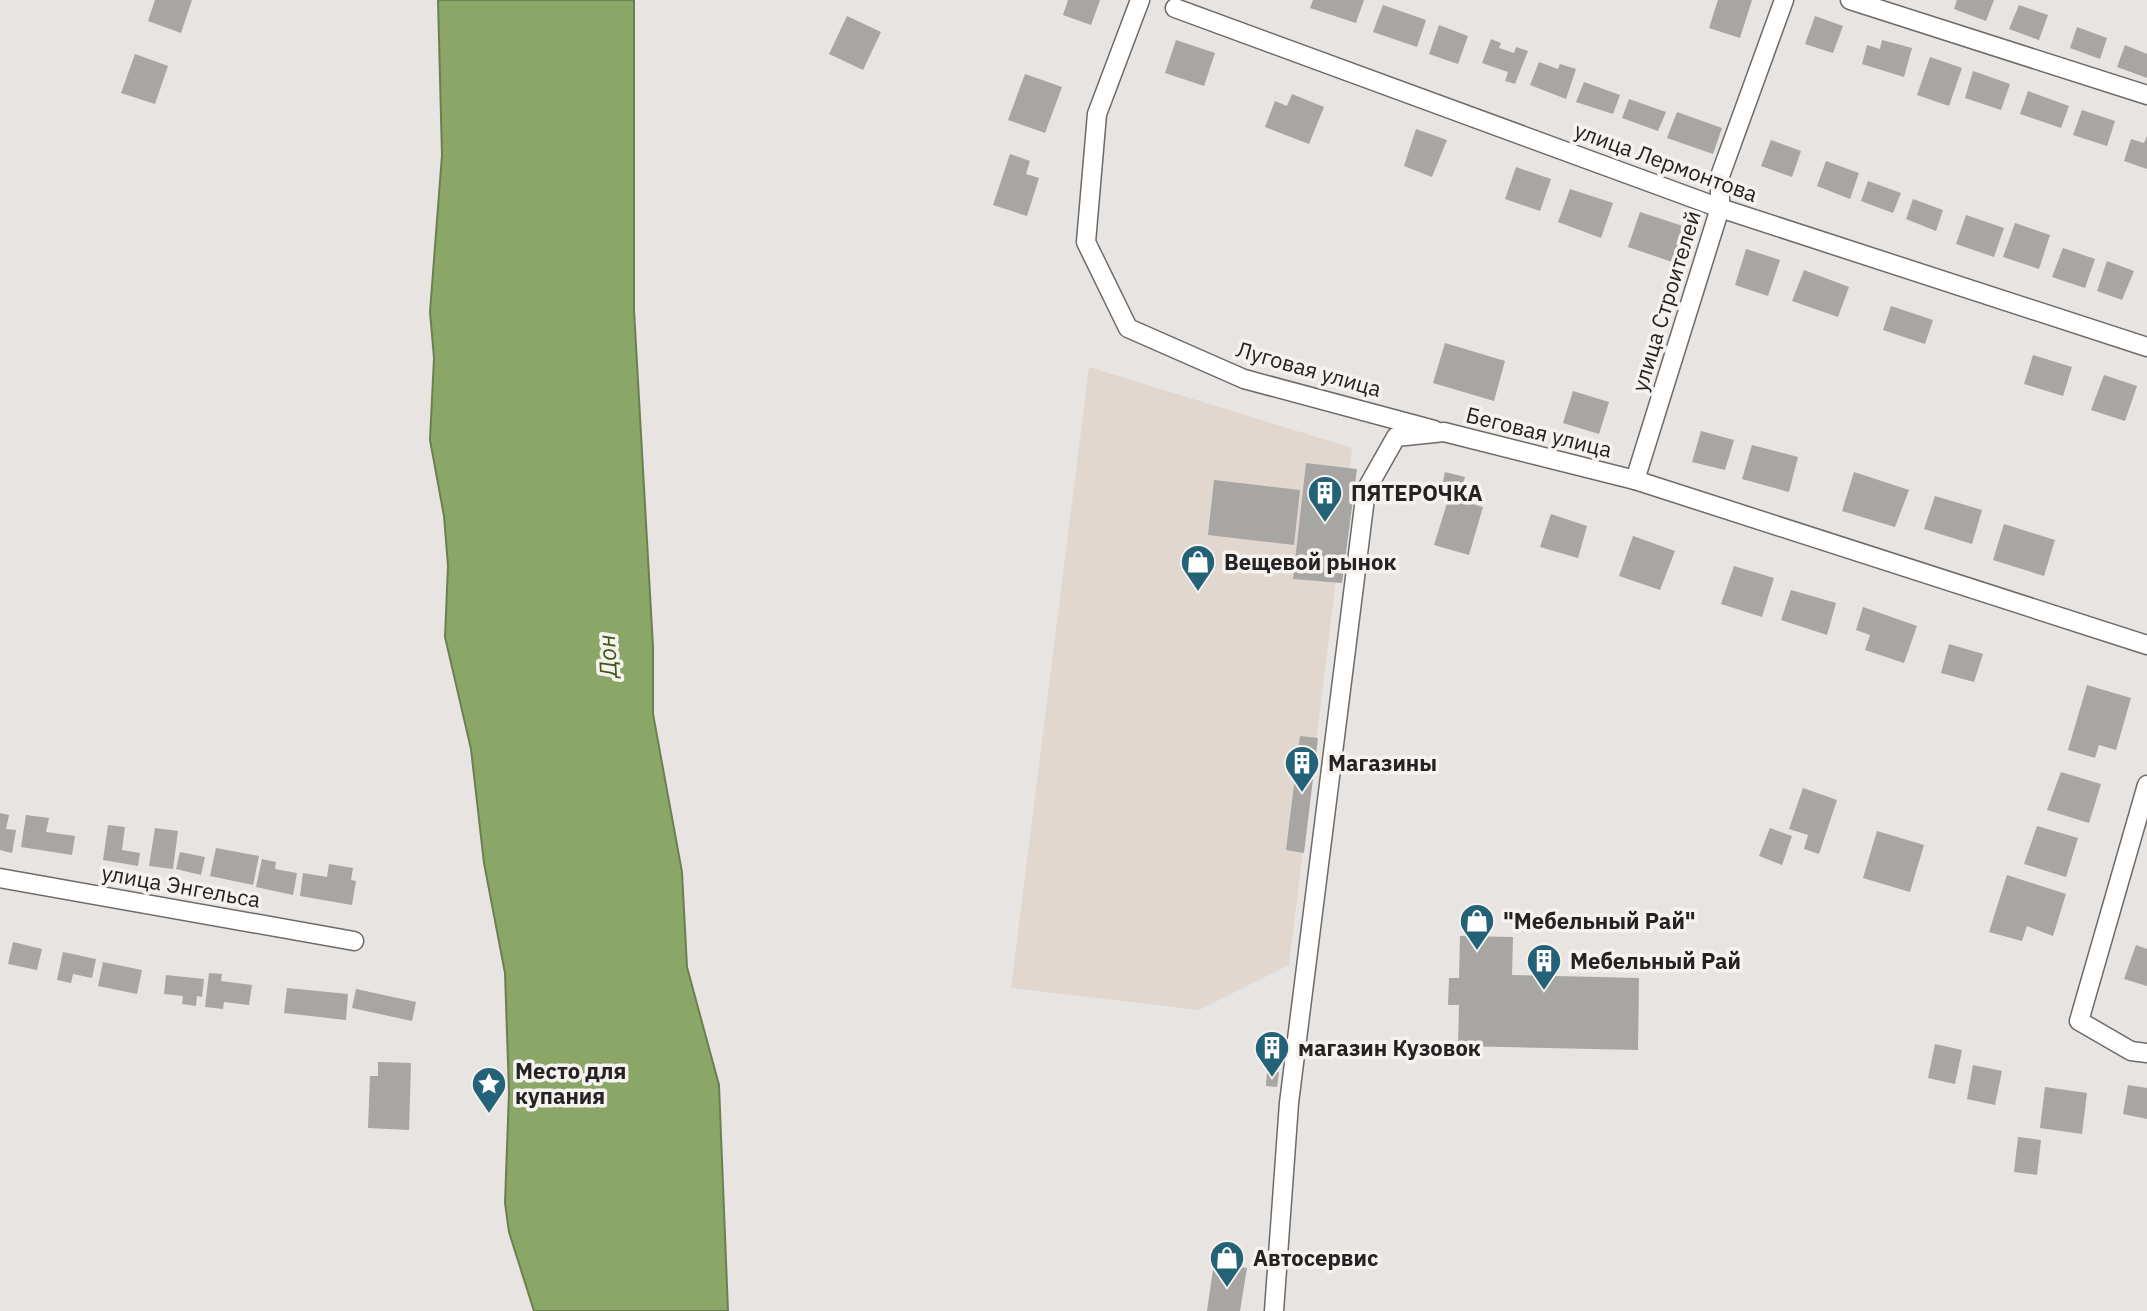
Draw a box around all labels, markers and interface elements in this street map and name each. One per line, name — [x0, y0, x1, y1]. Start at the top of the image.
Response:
street label: улица Лермонтова — [1571, 115, 1762, 208]
street label: улица Строителей — [1624, 207, 1707, 395]
street label: Луговая улица — [1233, 334, 1385, 403]
street label: Беговая улица — [1463, 399, 1615, 464]
building icon: ПЯТЕРОЧКА — [1306, 474, 1344, 524]
place label: ПЯТЕРОЧКА — [1351, 478, 1483, 507]
shop icon: Вещевой рынок — [1179, 543, 1217, 593]
place label: Вещевой рынок — [1224, 547, 1396, 576]
water label: Дон — [590, 634, 624, 680]
building icon: Магазины — [1283, 744, 1321, 794]
place label: Магазины — [1328, 748, 1437, 777]
street label: улица Энгельса — [99, 857, 263, 914]
shop icon: "Мебельный Рай" — [1458, 902, 1496, 952]
place label: "Мебельный Рай" — [1503, 906, 1696, 935]
building icon: Мебельный Рай — [1525, 942, 1563, 992]
place label: Мебельный Рай — [1570, 946, 1741, 975]
building icon: магазин Кузовок — [1253, 1029, 1291, 1079]
place label: магазин Кузовок — [1298, 1033, 1481, 1062]
place label: Место для купания — [515, 1056, 626, 1110]
place icon: Место для купания — [470, 1065, 508, 1115]
shop icon: Автосервис — [1208, 1239, 1246, 1289]
place label: Автосервис — [1253, 1243, 1378, 1272]

